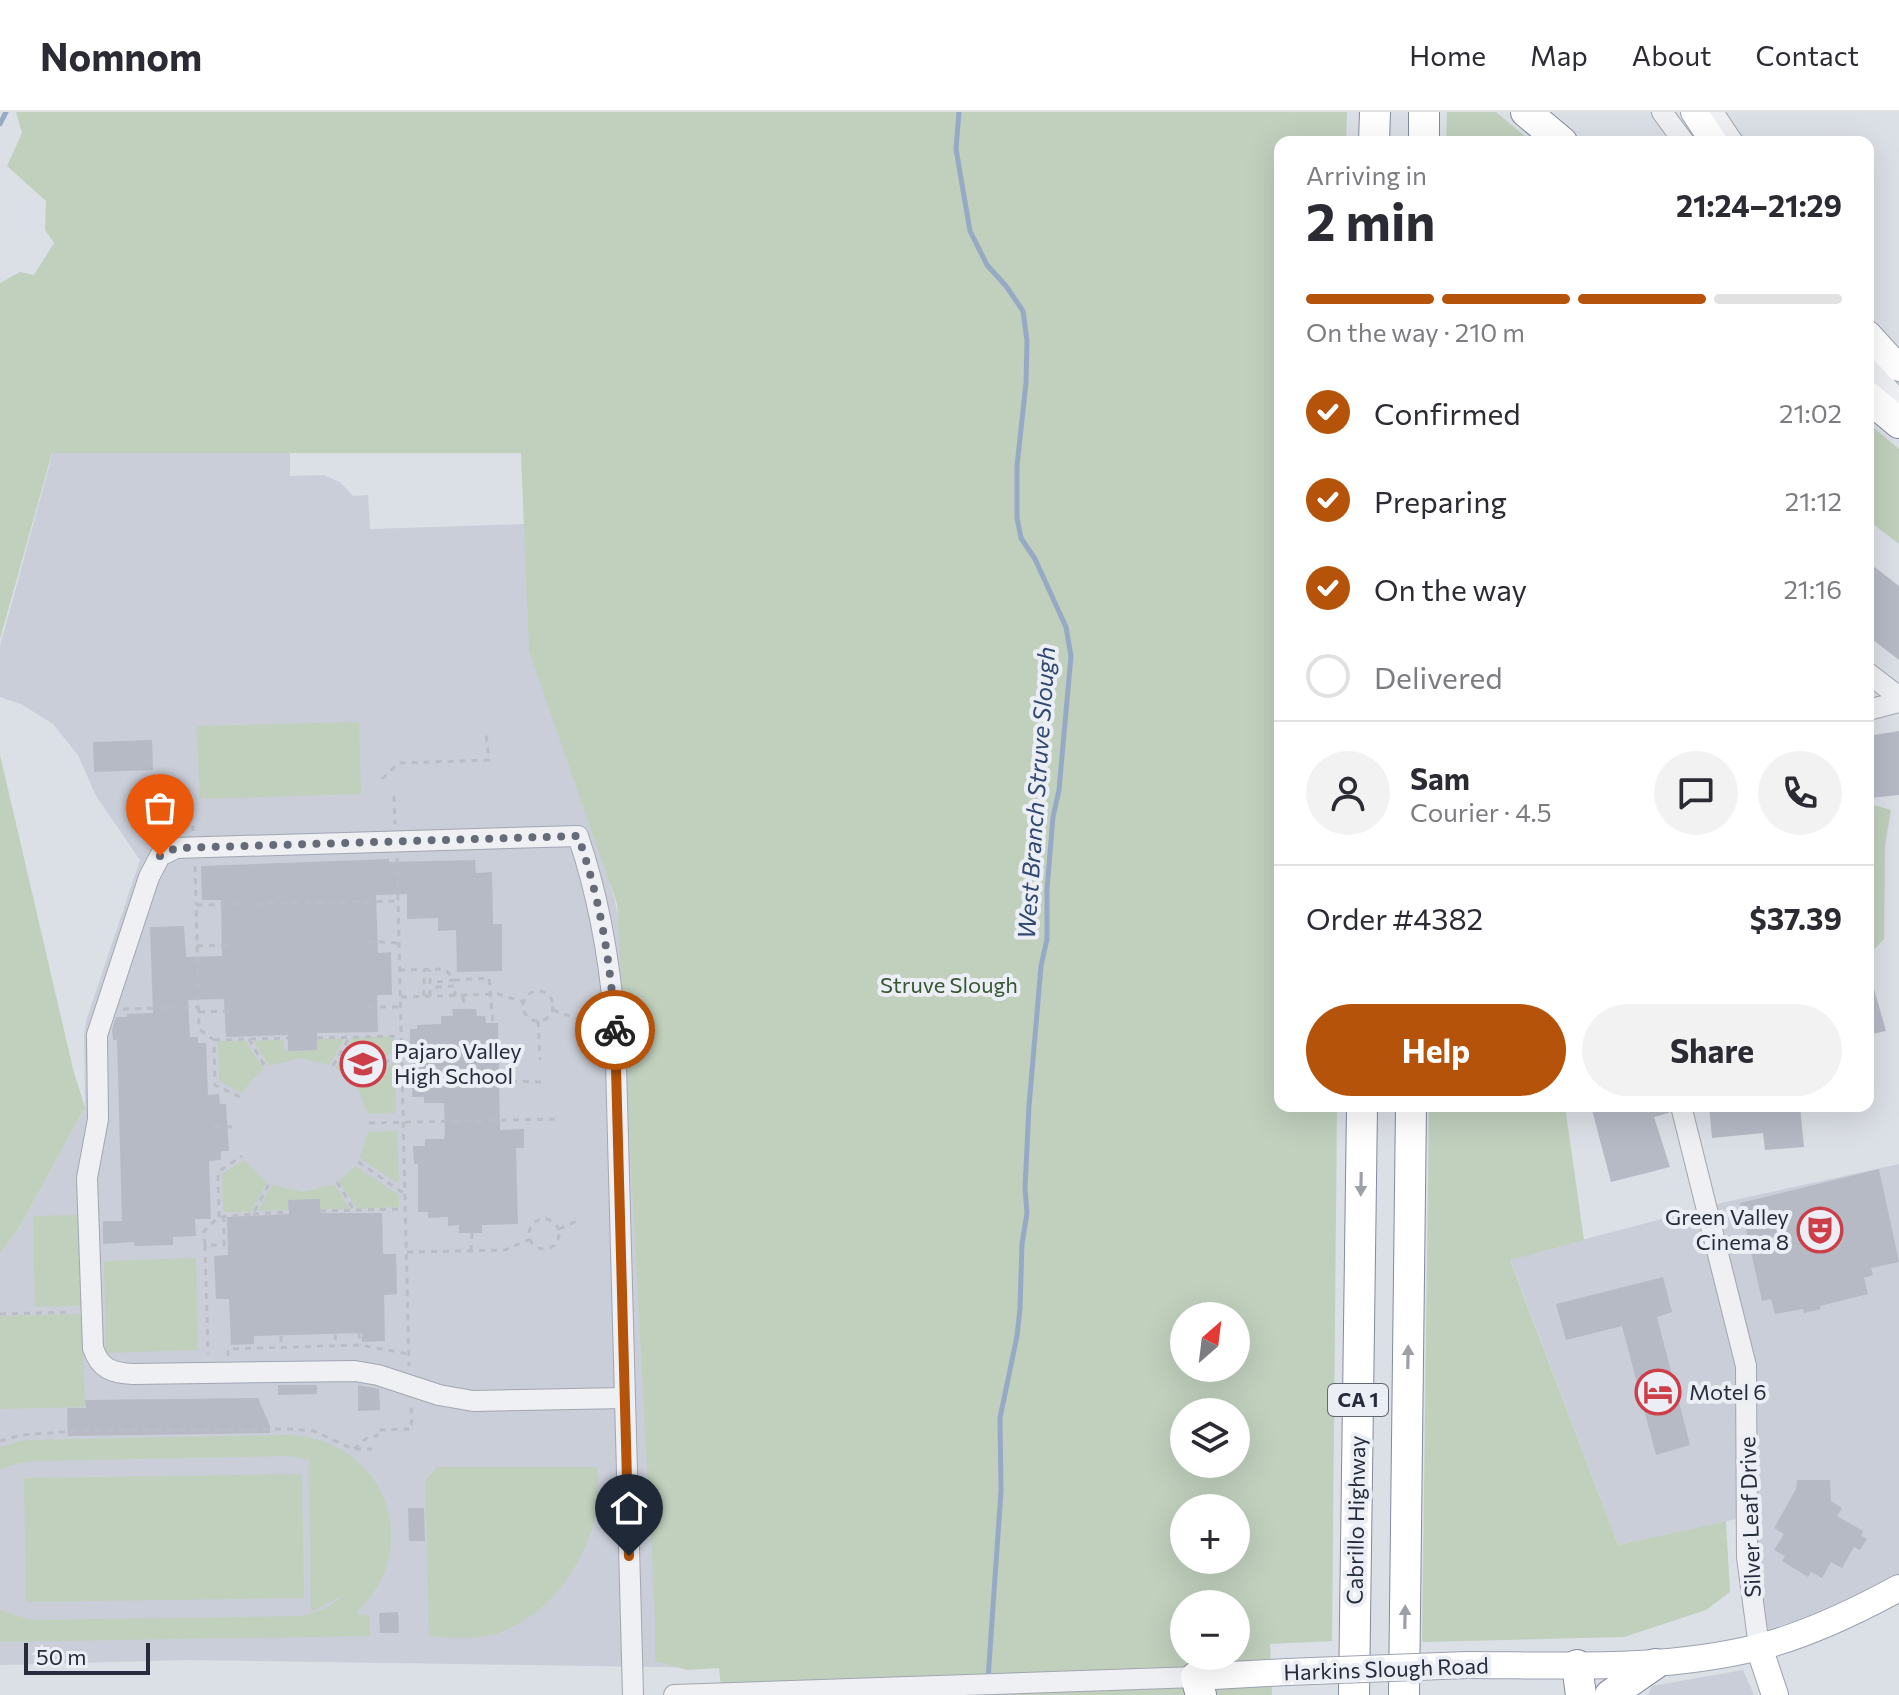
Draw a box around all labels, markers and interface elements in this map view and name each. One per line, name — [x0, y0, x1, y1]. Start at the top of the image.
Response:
text: Nomnom — [40, 32, 202, 79]
text: Home — [1409, 38, 1486, 72]
text: Map — [1530, 38, 1588, 72]
text: About — [1632, 38, 1712, 72]
text: Contact — [1756, 38, 1859, 72]
text: Arriving in — [1306, 159, 1427, 190]
text: 21:24–21:29 — [1676, 186, 1842, 223]
text: 2 min — [1306, 188, 1435, 252]
text: On the way · 210 m — [1306, 316, 1525, 347]
icon: check — [1306, 390, 1350, 434]
text: Confirmed — [1374, 394, 1521, 431]
text: 21:02 — [1779, 397, 1842, 428]
icon: check — [1306, 478, 1350, 522]
text: Preparing — [1374, 482, 1507, 519]
text: 21:12 — [1785, 485, 1842, 516]
icon: check — [1306, 566, 1350, 610]
text: On the way — [1374, 570, 1527, 607]
text: 21:16 — [1783, 573, 1842, 604]
water label: West Branch Struve Slough — [1011, 646, 1060, 940]
text: Delivered — [1374, 658, 1503, 695]
button: person — [1306, 751, 1390, 835]
button: chat — [1654, 751, 1738, 835]
button: phone — [1758, 751, 1842, 835]
text: Sam — [1410, 759, 1470, 796]
pin — [126, 774, 194, 856]
icon: bag — [138, 786, 182, 830]
text: Courier · 4.5 — [1410, 796, 1552, 827]
text: Order #4382 — [1306, 899, 1483, 936]
text: $37.39 — [1750, 899, 1842, 936]
park label: Struve Slough — [880, 971, 1018, 998]
courier — [575, 990, 655, 1070]
button: Help — [1306, 1004, 1566, 1096]
button: Share — [1582, 1004, 1842, 1096]
icon: bike — [593, 1008, 637, 1052]
place label: Pajaro Valley High School — [394, 1037, 522, 1089]
school or university icon: Pajaro Valley High School — [339, 1040, 387, 1088]
one-way arrow — [1354, 1172, 1367, 1197]
place label: Green Valley Cinema 8 — [1665, 1203, 1789, 1255]
theatre icon: Green Valley Cinema 8 — [1796, 1206, 1844, 1254]
north arrow — [1170, 1302, 1250, 1382]
map controls — [1170, 1302, 1250, 1670]
one-way arrow — [1402, 1344, 1414, 1369]
hotel icon: Motel 6 — [1634, 1368, 1682, 1416]
place label: Motel 6 — [1689, 1378, 1767, 1405]
road number: CA 1 — [1328, 1384, 1388, 1416]
button: layers — [1170, 1398, 1250, 1478]
street label: Cabrillo Highway — [1341, 1435, 1370, 1605]
street label: Silver Leaf Drive — [1733, 1436, 1766, 1598]
pin — [595, 1474, 663, 1556]
icon: home — [607, 1486, 651, 1530]
button: + — [1170, 1494, 1250, 1574]
button: − — [1170, 1590, 1250, 1670]
one-way arrow — [1398, 1604, 1411, 1629]
scale bar — [24, 1639, 150, 1675]
text: 50 m — [36, 1643, 86, 1670]
street label: Harkins Slough Road — [1283, 1651, 1489, 1686]

